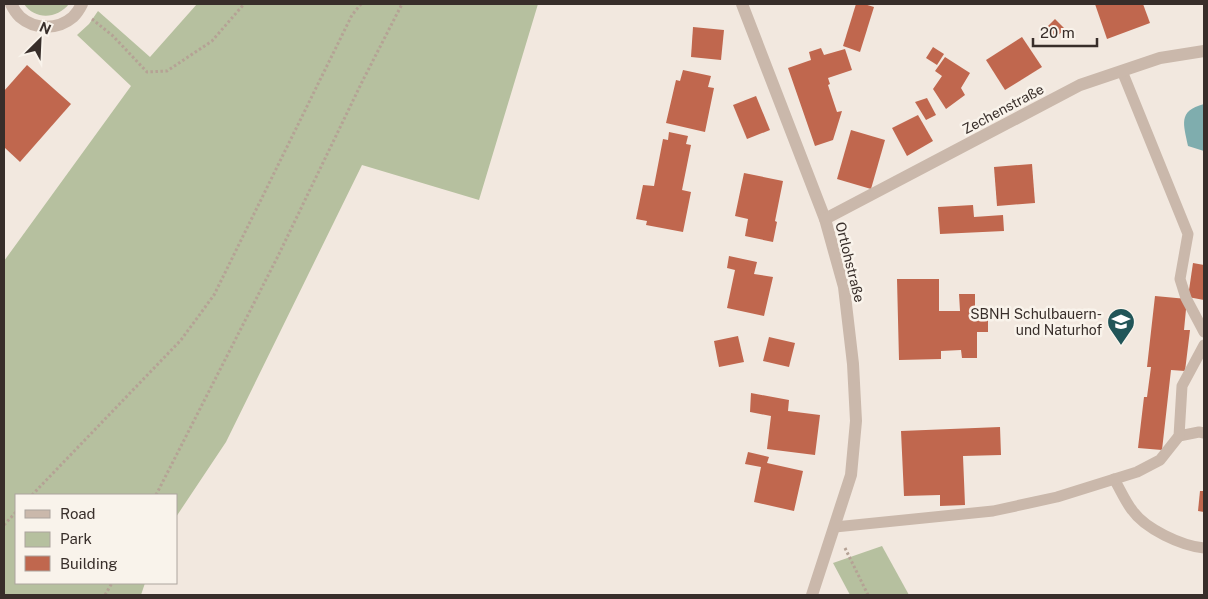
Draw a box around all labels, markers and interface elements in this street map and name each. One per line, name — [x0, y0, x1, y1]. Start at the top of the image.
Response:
north arrow — [15, 15, 65, 65]
scale bar — [1033, 15, 1097, 47]
text: N — [37, 19, 54, 38]
text: 20 m — [1040, 24, 1075, 41]
street label: Zechenstraße — [960, 81, 1046, 137]
street label: Ortlohstraße — [832, 220, 868, 304]
place label: SBNH Schulbauern- und Naturhof — [970, 306, 1102, 338]
school or university icon: SBNH Schulbauern- und Naturhof — [1106, 307, 1136, 346]
legend — [15, 494, 178, 584]
text: Road — [60, 505, 96, 522]
text: Park — [60, 530, 92, 547]
text: Building — [60, 555, 118, 572]

